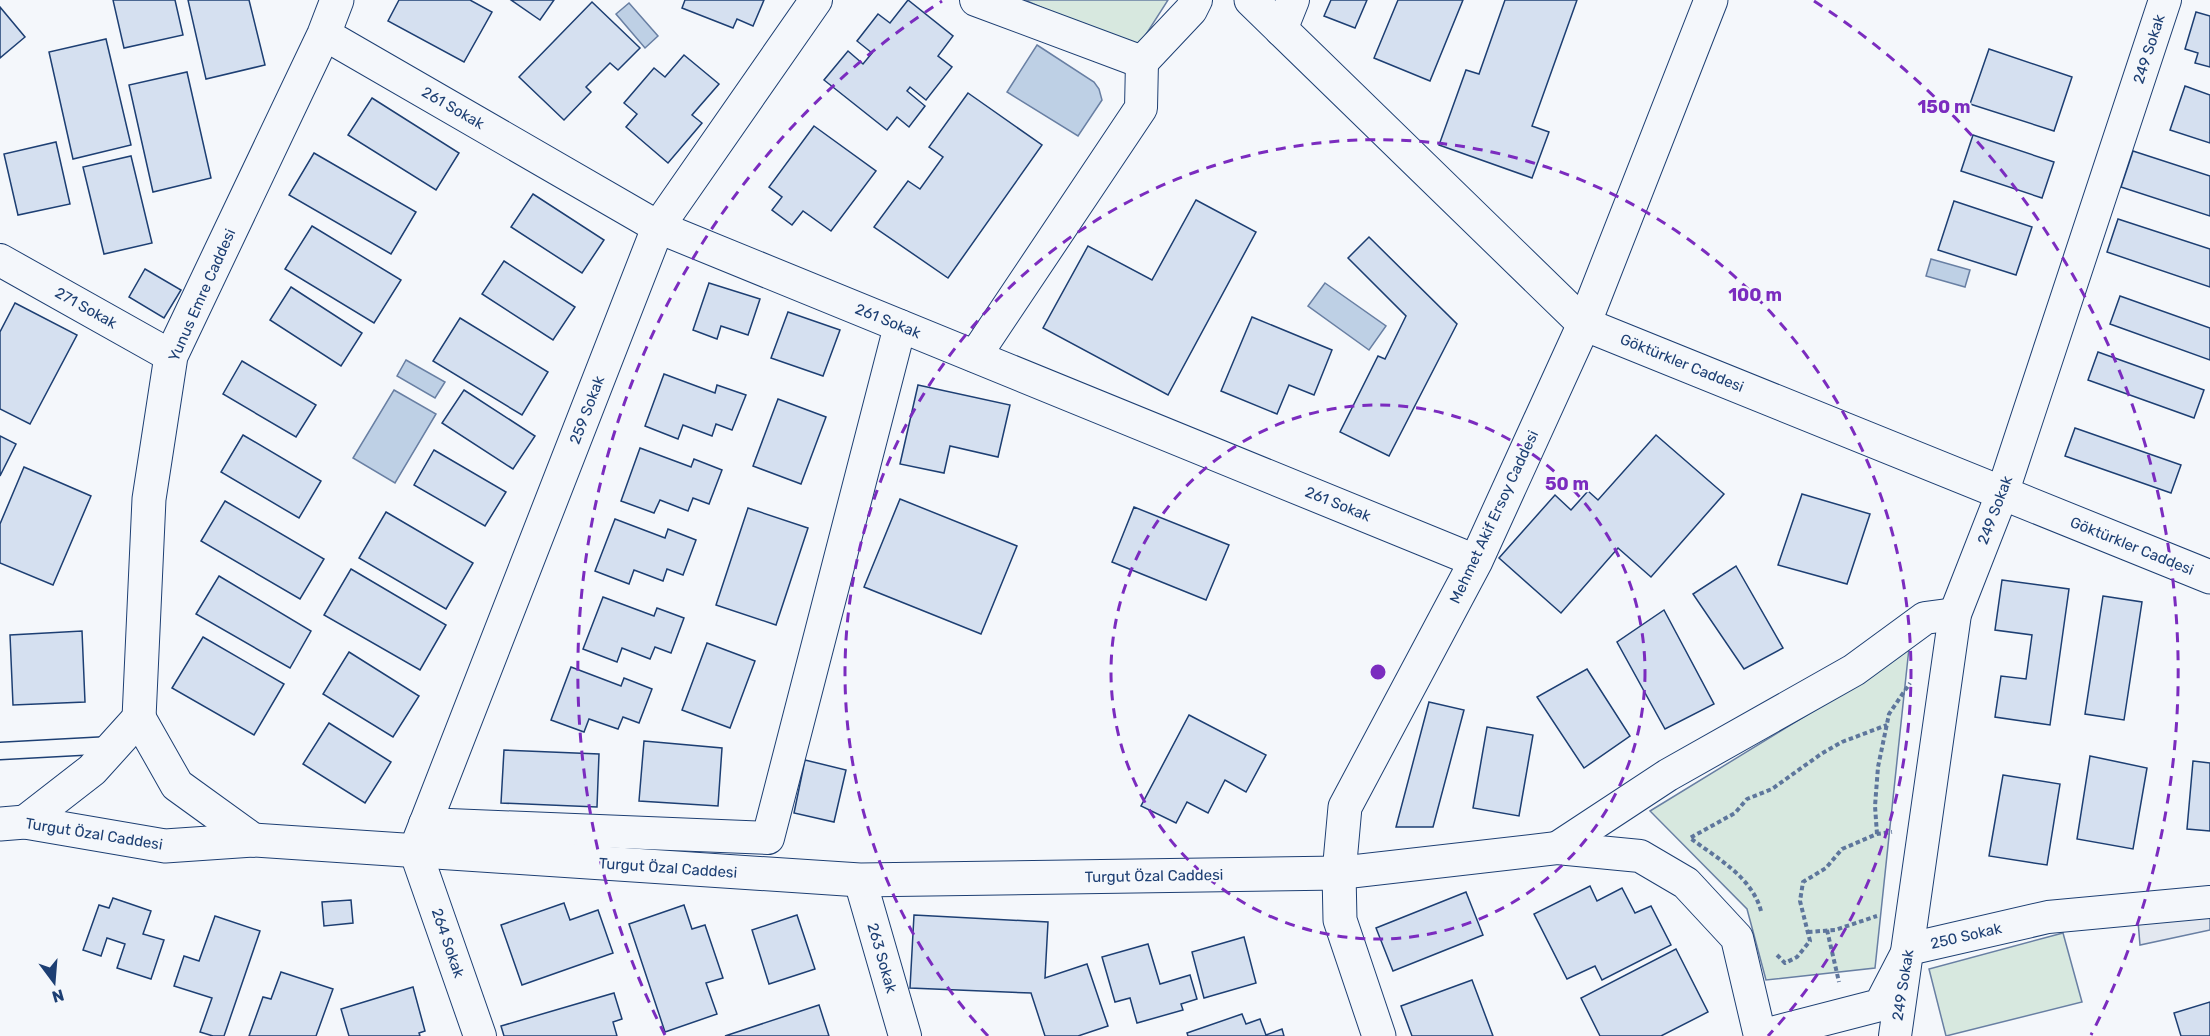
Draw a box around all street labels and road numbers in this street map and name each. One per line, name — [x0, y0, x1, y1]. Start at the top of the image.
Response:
street label: 249 Sokak — [2129, 12, 2169, 86]
street label: 261 Sokak — [419, 83, 488, 133]
street label: Yunus Emre Caddesi — [165, 226, 239, 364]
street label: 271 Sokak — [52, 284, 120, 333]
street label: 261 Sokak — [853, 300, 924, 342]
street label: Göktürkler Caddesi — [1618, 330, 1746, 396]
street label: 259 Sokak — [566, 373, 608, 447]
street label: Mehmet Akif Ersoy Caddesi — [1446, 428, 1542, 606]
street label: 249 Sokak — [1974, 473, 2016, 547]
street label: 261 Sokak — [1303, 483, 1374, 525]
street label: Göktürkler Caddesi — [2068, 513, 2196, 579]
street label: Turgut Özal Caddesi — [24, 814, 164, 854]
street label: Turgut Özal Caddesi — [598, 854, 738, 882]
street label: Turgut Özal Caddesi — [1084, 866, 1224, 886]
street label: 264 Sokak — [428, 906, 468, 980]
street label: 250 Sokak — [1929, 919, 2004, 953]
street label: 263 Sokak — [863, 921, 901, 995]
street label: 249 Sokak — [1888, 948, 1918, 1022]

